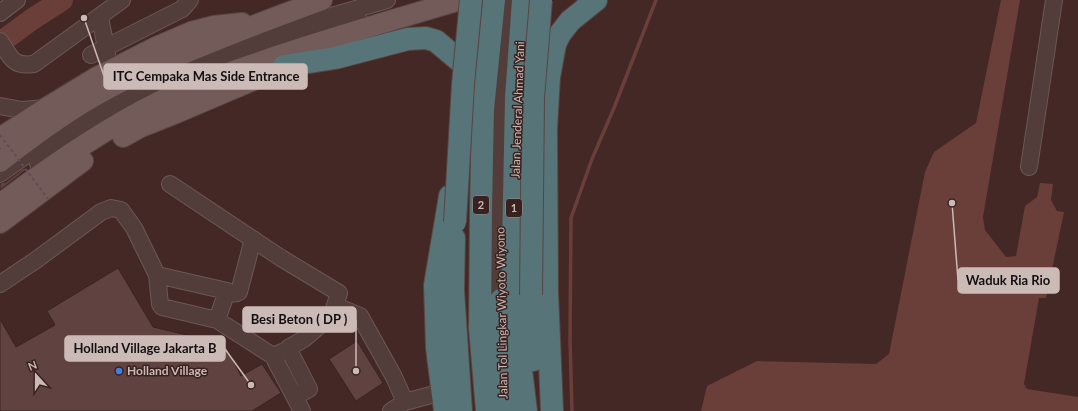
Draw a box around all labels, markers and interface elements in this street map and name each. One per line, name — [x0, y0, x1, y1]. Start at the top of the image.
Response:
street label: Jalan Jenderal Ahmad Yani — [508, 41, 527, 179]
callout: ITC Cempaka Mas Side Entrance — [104, 64, 307, 89]
text: ITC Cempaka Mas Side Entrance — [113, 68, 299, 84]
road number: 2 — [473, 196, 489, 214]
road number: 1 — [506, 199, 522, 217]
street label: Jalan Tol Lingkar Wiyoto Wiyono — [492, 227, 510, 399]
callout: Waduk Ria Rio — [958, 268, 1059, 293]
text: Waduk Ria Rio — [966, 272, 1051, 288]
callout: Besi Beton ( DP ) — [243, 307, 356, 332]
text: Besi Beton ( DP ) — [251, 311, 348, 327]
callout: Holland Village Jakarta B — [65, 336, 225, 361]
text: Holland Village Jakarta B — [73, 340, 217, 356]
north arrow — [16, 355, 56, 395]
text: N — [26, 358, 39, 373]
place label: Holland Village — [127, 363, 208, 378]
marker: Holland Village — [114, 366, 124, 376]

